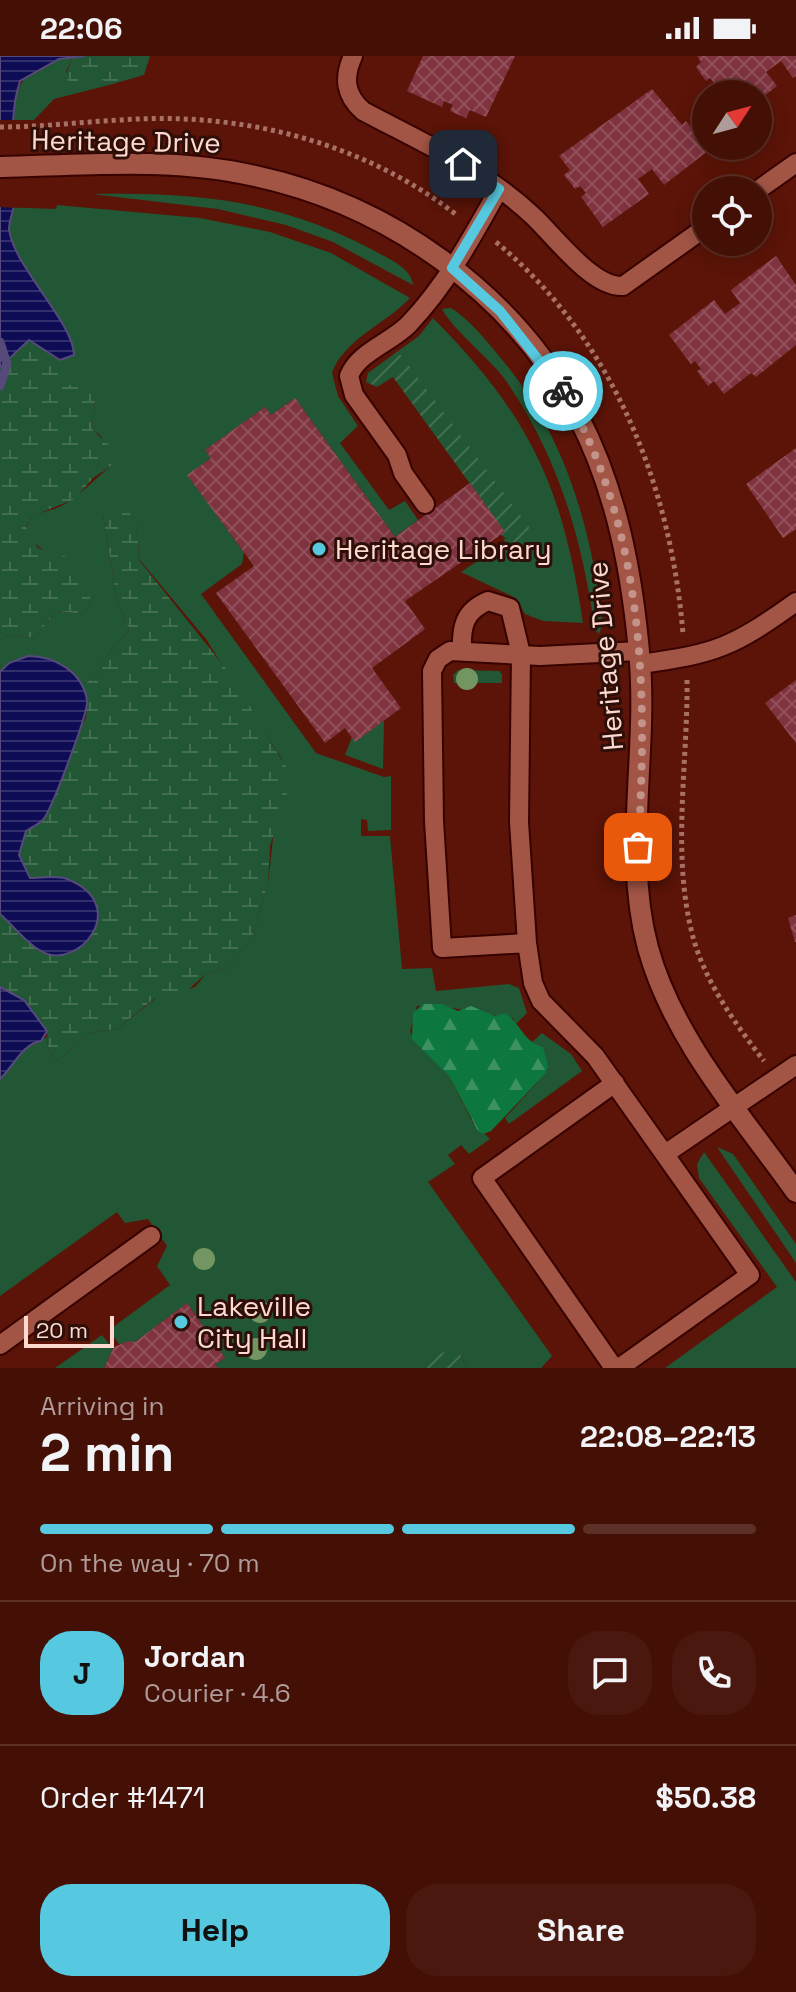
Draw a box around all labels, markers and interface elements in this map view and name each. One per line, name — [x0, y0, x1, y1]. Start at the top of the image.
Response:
text: 22:06 — [40, 9, 123, 48]
north arrow — [692, 80, 772, 160]
map controls — [692, 80, 772, 256]
street label: Heritage Drive — [31, 121, 221, 161]
pin — [429, 130, 497, 198]
icon: home — [441, 142, 485, 186]
button: locate — [692, 176, 772, 256]
courier — [523, 351, 603, 431]
icon: bike — [541, 369, 585, 413]
place label: Heritage Library — [335, 531, 552, 567]
marker: Heritage Library — [310, 540, 328, 558]
street label: Heritage Drive — [579, 560, 631, 752]
pin — [604, 813, 672, 881]
icon: bag — [616, 825, 660, 869]
place label: Lakeville City Hall — [197, 1288, 311, 1356]
scale bar — [24, 1312, 114, 1348]
marker: Lakeville City Hall — [172, 1313, 190, 1331]
text: 20 m — [36, 1316, 88, 1344]
text: Arriving in — [40, 1389, 164, 1423]
text: 22:08–22:13 — [580, 1417, 756, 1456]
text: 2 min — [40, 1420, 174, 1486]
text: On the way · 70 m — [40, 1546, 260, 1580]
button: chat — [568, 1631, 652, 1715]
button: phone — [672, 1631, 756, 1715]
text: Jordan — [144, 1637, 246, 1676]
text: J — [73, 1654, 91, 1693]
text: Courier · 4.6 — [144, 1676, 291, 1710]
text: Order #1471 — [40, 1778, 205, 1817]
text: $50.38 — [656, 1778, 756, 1817]
button: Help — [40, 1884, 390, 1976]
button: Share — [406, 1884, 756, 1976]

